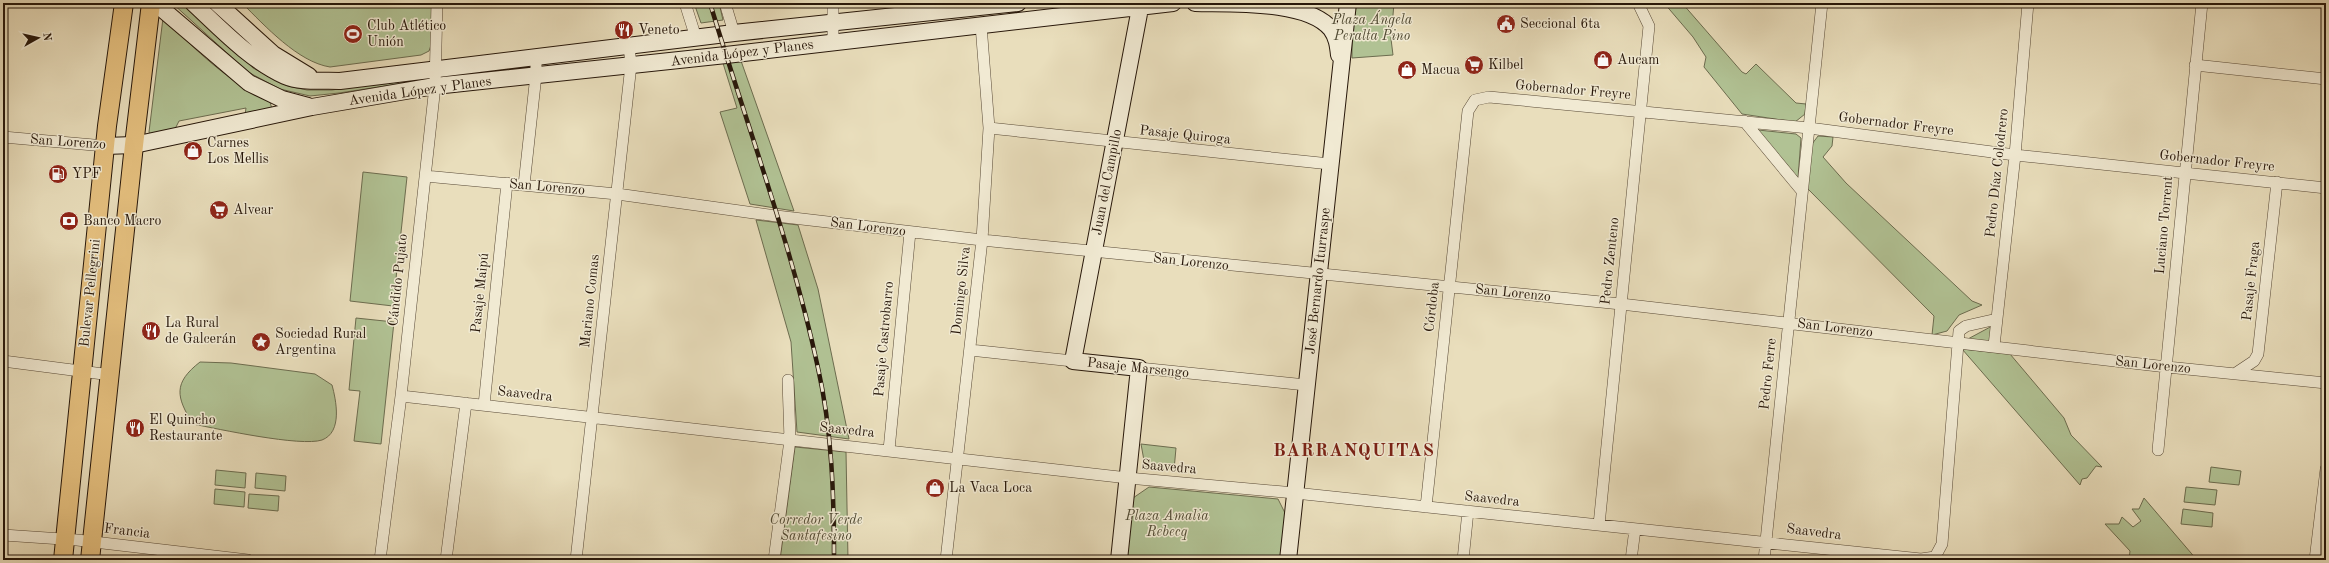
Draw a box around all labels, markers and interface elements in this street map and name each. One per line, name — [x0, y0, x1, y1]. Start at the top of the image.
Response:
park label: Plaza Ángela Peralta Pino — [1331, 10, 1413, 43]
public building icon: Seccional 6ta — [1495, 13, 1517, 35]
place label: Seccional 6ta — [1520, 17, 1600, 31]
north arrow — [18, 18, 58, 58]
place label: Club Atlético Unión — [367, 19, 446, 49]
restaurant icon: Veneto — [613, 19, 635, 41]
sports icon: Club Atlético Unión — [342, 23, 364, 45]
place label: Veneto — [638, 23, 680, 37]
text: N — [40, 32, 53, 42]
street label: Avenida López y Planes — [670, 37, 814, 69]
shop icon: Aucam — [1592, 49, 1614, 71]
place label: Aucam — [1617, 53, 1659, 67]
supermarket icon: Kilbel — [1463, 54, 1485, 76]
place label: Kilbel — [1488, 58, 1524, 72]
shop icon: Macua — [1396, 59, 1418, 81]
place label: Macua — [1421, 63, 1460, 77]
street label: Avenida López y Planes — [348, 74, 492, 108]
street label: Gobernador Freyre — [1515, 78, 1631, 102]
street label: Pedro Díaz Colodrero — [1983, 108, 2011, 238]
street label: Gobernador Freyre — [1838, 110, 1954, 138]
street label: Pasaje Quiroga — [1139, 123, 1231, 147]
street label: Juan del Campillo — [1090, 128, 1124, 236]
street label: San Lorenzo — [29, 132, 107, 152]
place label: Carnes Los Mellis — [207, 136, 269, 166]
shop icon: Carnes Los Mellis — [182, 140, 204, 162]
street label: Gobernador Freyre — [2159, 148, 2275, 174]
fuel station icon: YPF — [47, 163, 69, 185]
place label: YPF — [72, 167, 101, 181]
street label: Luciano Torrent — [2153, 175, 2175, 275]
street label: San Lorenzo — [508, 177, 586, 197]
supermarket icon: Alvear — [208, 199, 230, 221]
place label: Alvear — [233, 203, 274, 217]
street label: José Bernardo Iturraspe — [1303, 207, 1333, 355]
bank icon: Banco Macro — [58, 210, 80, 232]
place label: Banco Macro — [83, 214, 162, 228]
street label: San Lorenzo — [829, 215, 907, 239]
street label: Pedro Zenteno — [1598, 216, 1622, 306]
street label: Cándido Pujato — [386, 233, 410, 327]
street label: Bulevar Pellegrini — [77, 238, 103, 348]
street label: Pasaje Fraga — [2240, 240, 2262, 322]
street label: Domingo Silva — [949, 246, 973, 336]
street label: San Lorenzo — [1152, 251, 1230, 273]
street label: Pasaje Maipú — [469, 252, 491, 334]
street label: Mariano Comas — [578, 254, 602, 348]
street label: Pasaje Castrobarro — [872, 281, 896, 397]
street label: Córdoba — [1422, 281, 1442, 333]
street label: San Lorenzo — [1474, 282, 1552, 304]
place label: La Rural de Galcerán — [165, 316, 237, 346]
street label: San Lorenzo — [1796, 316, 1874, 340]
restaurant icon: La Rural de Galcerán — [140, 320, 162, 342]
place label: Sociedad Rural Argentina — [275, 327, 367, 357]
place icon: Sociedad Rural Argentina — [250, 331, 272, 353]
street label: Pedro Ferre — [1757, 337, 1779, 411]
street label: San Lorenzo — [2114, 354, 2192, 376]
street label: Pasaje Marsengo — [1086, 356, 1190, 380]
street label: Saavedra — [497, 384, 553, 404]
place label: El Quincho Restaurante — [149, 413, 222, 443]
restaurant icon: El Quincho Restaurante — [124, 417, 146, 439]
street label: Saavedra — [819, 420, 875, 440]
district label: BARRANQUITAS — [1273, 442, 1435, 460]
street label: Saavedra — [1141, 458, 1197, 476]
shop icon: La Vaca Loca — [924, 477, 946, 499]
place label: La Vaca Loca — [949, 481, 1032, 495]
street label: Saavedra — [1464, 489, 1520, 509]
park label: Plaza Amalia Rebecq — [1124, 509, 1209, 540]
park label: Corredor Verde Santafesino — [770, 513, 863, 544]
street label: Francia — [103, 521, 151, 541]
street label: Saavedra — [1786, 522, 1842, 542]

